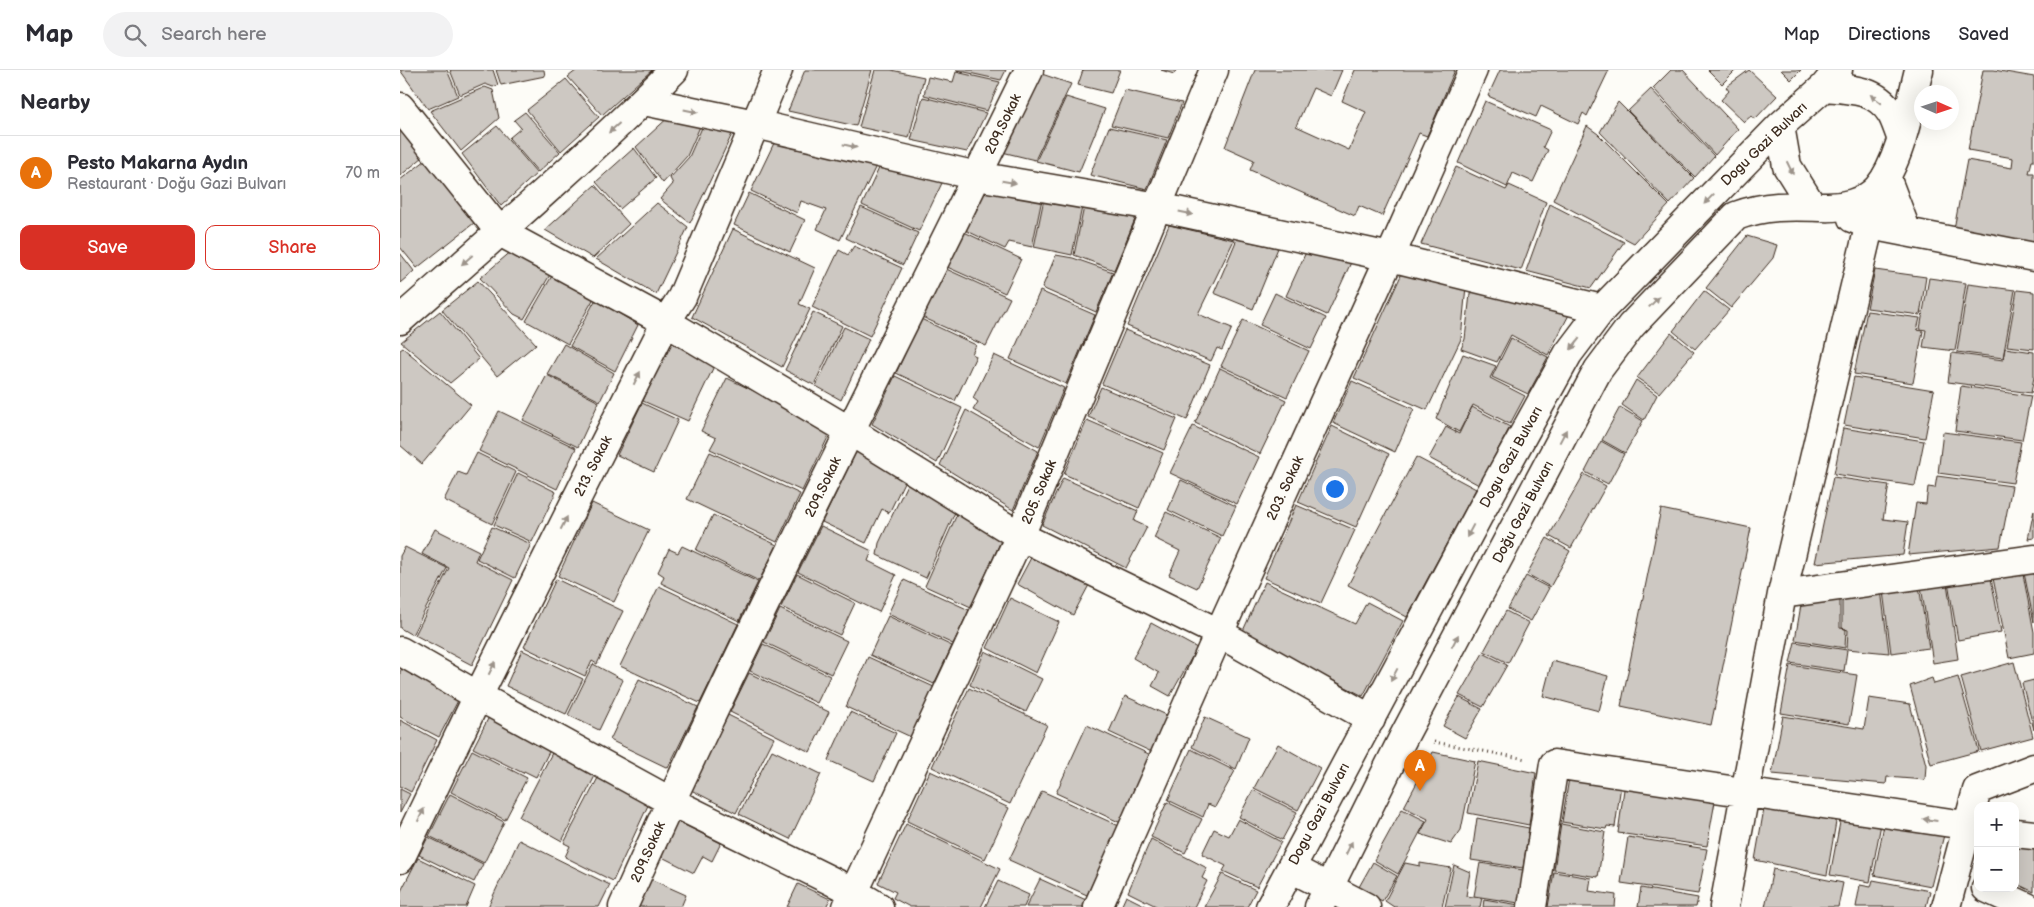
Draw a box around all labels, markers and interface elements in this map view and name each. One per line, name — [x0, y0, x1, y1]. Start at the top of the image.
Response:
search box — [103, 12, 453, 57]
text: Map — [25, 20, 73, 49]
icon: search — [121, 21, 149, 49]
text: Search here — [161, 23, 267, 46]
text: Map — [1784, 24, 1820, 45]
text: Directions — [1848, 24, 1930, 45]
text: Saved — [1958, 24, 2009, 45]
north arrow — [1914, 85, 1959, 130]
text: Nearby — [20, 90, 90, 115]
street label: 209.Sokak — [981, 91, 1025, 157]
one-way arrow — [1870, 94, 1883, 105]
street label: Dogu Gazi Bulvarı — [1717, 99, 1811, 189]
one-way arrow — [684, 107, 699, 115]
one-way arrow — [608, 122, 620, 134]
one-way arrow — [842, 142, 857, 150]
text: Pesto Makarna Aydın — [67, 152, 248, 175]
one-way arrow — [1786, 161, 1794, 176]
text: A — [31, 164, 41, 183]
text: 70 m — [345, 164, 380, 183]
text: Restaurant · Doğu Gazi Bulvarı — [67, 175, 286, 194]
one-way arrow — [1001, 178, 1017, 186]
one-way arrow — [1703, 192, 1715, 204]
one-way arrow — [1178, 209, 1193, 217]
button: Save — [20, 225, 195, 270]
button: Share — [205, 225, 380, 270]
one-way arrow — [461, 255, 474, 266]
one-way arrow — [1648, 296, 1660, 308]
one-way arrow — [1570, 337, 1581, 350]
one-way arrow — [634, 371, 642, 385]
street label: Dogu Gazi Bulvarı — [1476, 403, 1546, 511]
one-way arrow — [1559, 429, 1568, 442]
street label: 213. Sokak — [570, 433, 616, 499]
street label: 203. Sokak — [1263, 453, 1307, 523]
street label: 209.Sokak — [801, 454, 845, 520]
street label: 205. Sokak — [1018, 457, 1060, 527]
street label: Doğu Gazi Bulvarı — [1489, 458, 1557, 566]
your location — [1322, 476, 1348, 502]
one-way arrow — [561, 516, 569, 530]
one-way arrow — [1466, 524, 1474, 539]
one-way arrow — [1451, 634, 1459, 648]
one-way arrow — [488, 661, 496, 675]
one-way arrow — [1390, 668, 1398, 682]
pin: A — [1404, 750, 1436, 791]
street label: Dogu Gazi Bulvarı — [1285, 760, 1353, 868]
map controls — [1974, 802, 2019, 892]
button: + — [1974, 802, 2019, 847]
one-way arrow — [417, 808, 425, 822]
one-way arrow — [1921, 816, 1937, 824]
street label: 209.Sokak — [627, 819, 669, 885]
one-way arrow — [1345, 841, 1353, 855]
button: − — [1974, 847, 2019, 892]

